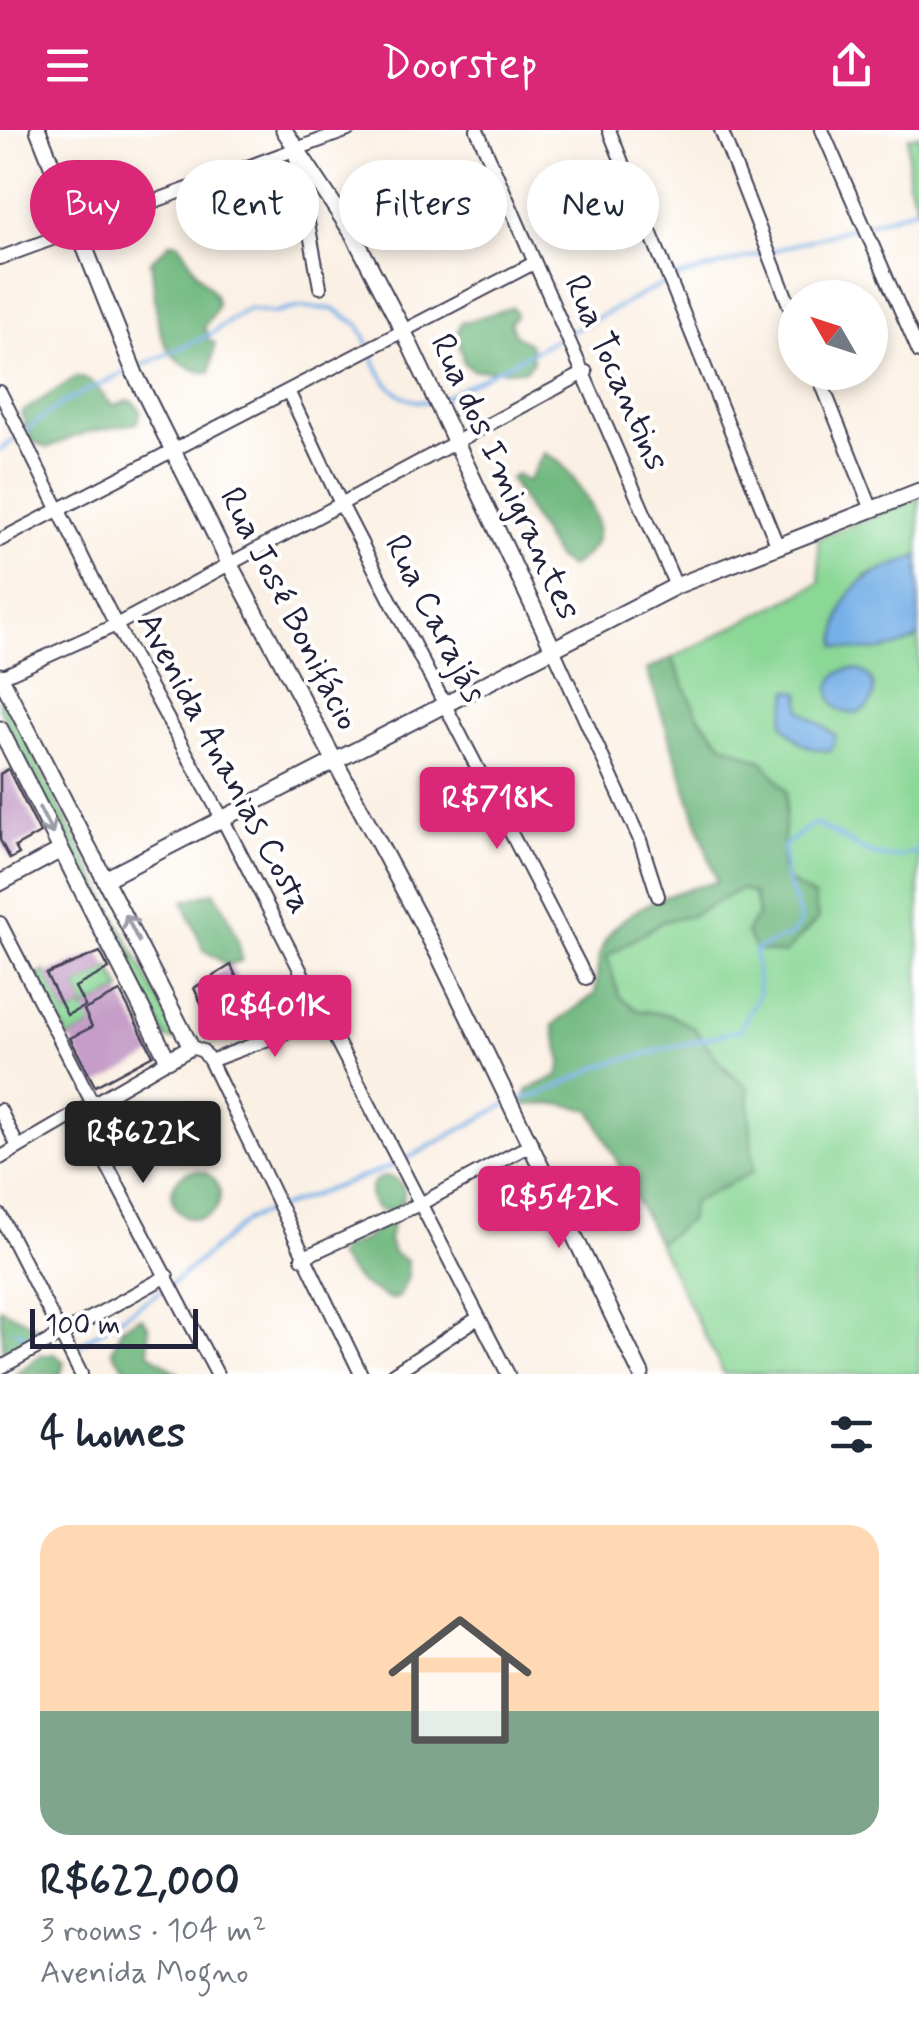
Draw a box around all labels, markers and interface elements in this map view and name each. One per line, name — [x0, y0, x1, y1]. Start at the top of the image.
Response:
text: Doorstep — [381, 36, 538, 95]
icon: menu — [40, 38, 95, 93]
icon: share — [824, 38, 879, 93]
chip: Buy — [30, 160, 156, 250]
chip: Rent — [176, 160, 319, 250]
chip: Filters — [339, 160, 507, 250]
chip: New — [527, 160, 659, 250]
street label: Rua Tocantins — [552, 268, 680, 478]
north arrow — [778, 280, 888, 390]
map controls — [778, 280, 888, 390]
street label: Rua dos Imigrantes — [419, 327, 591, 627]
street label: Rua José Bonifácio — [208, 480, 370, 738]
street label: Rua Carajás — [373, 527, 497, 711]
street label: Avenida Ananias Costa — [125, 604, 323, 922]
pin: R$718K — [416, 767, 578, 852]
text: R$718K — [442, 778, 552, 820]
one-way arrow — [37, 806, 56, 835]
one-way arrow — [122, 914, 141, 944]
pin: R$401K — [194, 975, 356, 1060]
text: R$401K — [220, 986, 330, 1028]
pin: R$622K — [62, 1101, 224, 1186]
text: R$622K — [87, 1112, 199, 1154]
pin: R$542K — [478, 1166, 640, 1251]
text: R$542K — [500, 1177, 618, 1219]
scale bar — [30, 1304, 198, 1348]
text: 100 m — [45, 1308, 120, 1345]
text: 4 homes — [40, 1407, 186, 1462]
icon: filters — [824, 1407, 879, 1462]
icon: home — [370, 1590, 550, 1770]
text: R$622,000 — [40, 1855, 240, 1910]
text: 3 rooms · 104 m² — [40, 1910, 266, 1952]
text: Avenida Mogno — [40, 1952, 249, 1994]

